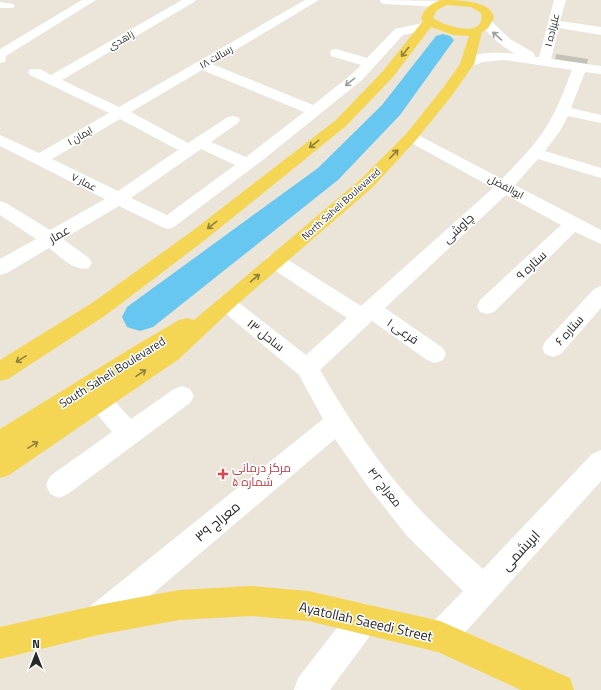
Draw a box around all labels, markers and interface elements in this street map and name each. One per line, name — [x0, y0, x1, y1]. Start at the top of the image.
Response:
street label: علیزاده ۱ — [541, 12, 563, 48]
street label: زاهدی — [105, 27, 137, 53]
one-way arrow — [492, 31, 503, 40]
street label: رسالت ۱۸ — [197, 41, 235, 73]
one-way arrow — [401, 46, 410, 57]
one-way arrow — [345, 78, 356, 87]
street label: ایمان ۱ — [65, 123, 95, 149]
one-way arrow — [309, 140, 320, 148]
one-way arrow — [389, 150, 398, 160]
street label: North Saheli Boulevared — [298, 164, 384, 244]
street label: عمار ۷ — [69, 169, 99, 195]
street label: ابوالفضل — [485, 171, 527, 203]
street label: چاوشی — [438, 208, 478, 248]
street label: عمار — [44, 220, 73, 248]
one-way arrow — [207, 220, 218, 229]
street label: ستاره ۹ — [511, 246, 551, 284]
one-way arrow — [250, 273, 261, 282]
street label: ستاره ۶ — [550, 310, 588, 350]
street label: فرعی ۱ — [383, 313, 423, 349]
street label: ساحل ۱۳ — [243, 314, 289, 356]
street label: South Saheli Boulevared — [55, 331, 169, 413]
one-way arrow — [15, 355, 27, 363]
one-way arrow — [135, 369, 146, 377]
one-way arrow — [27, 441, 38, 449]
place label: مرکز درمانی شماره ۵ — [232, 458, 291, 491]
street label: معراج ۴۲ — [363, 463, 407, 511]
marker: مرکز درمانی شماره ۵ — [217, 468, 229, 480]
street label: معراج ۳۹ — [190, 496, 244, 546]
street label: ابریشمی — [496, 525, 544, 575]
street label: Ayatollah Saeedi Street — [297, 595, 435, 647]
north arrow — [16, 634, 56, 674]
text: N — [32, 636, 40, 652]

